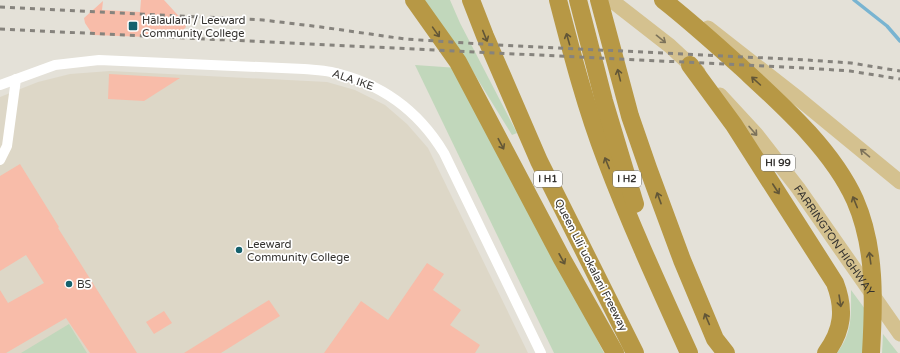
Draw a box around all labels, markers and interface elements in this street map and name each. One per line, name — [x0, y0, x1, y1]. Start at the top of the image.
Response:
place label: Hālaulani / Leeward Community College — [142, 14, 246, 40]
marker: Hālaulani / Leeward Community College — [127, 20, 139, 32]
one-way arrow — [432, 26, 440, 37]
one-way arrow — [482, 30, 490, 42]
one-way arrow — [564, 33, 571, 46]
one-way arrow — [656, 34, 666, 43]
street label: ALA IKE — [331, 67, 375, 93]
one-way arrow — [615, 68, 623, 81]
one-way arrow — [751, 77, 761, 86]
one-way arrow — [748, 125, 757, 136]
one-way arrow — [498, 138, 505, 150]
one-way arrow — [859, 149, 870, 158]
road number: HI 99 — [761, 155, 795, 171]
one-way arrow — [603, 157, 610, 169]
road number: I H1 — [534, 171, 562, 187]
road number: I H2 — [613, 171, 641, 187]
street label: FARRINGTON HIGHWAY — [791, 183, 877, 298]
one-way arrow — [771, 184, 780, 195]
one-way arrow — [655, 192, 662, 205]
street label: Queen Liliʻuokalani Freeway — [552, 197, 630, 333]
one-way arrow — [851, 197, 858, 209]
place label: Leeward Community College — [247, 238, 349, 264]
marker: Leeward Community College — [234, 245, 244, 255]
one-way arrow — [866, 252, 874, 265]
one-way arrow — [559, 253, 566, 265]
place label: BS — [77, 278, 92, 291]
marker: BS — [64, 279, 74, 289]
one-way arrow — [836, 294, 844, 307]
one-way arrow — [702, 314, 710, 326]

